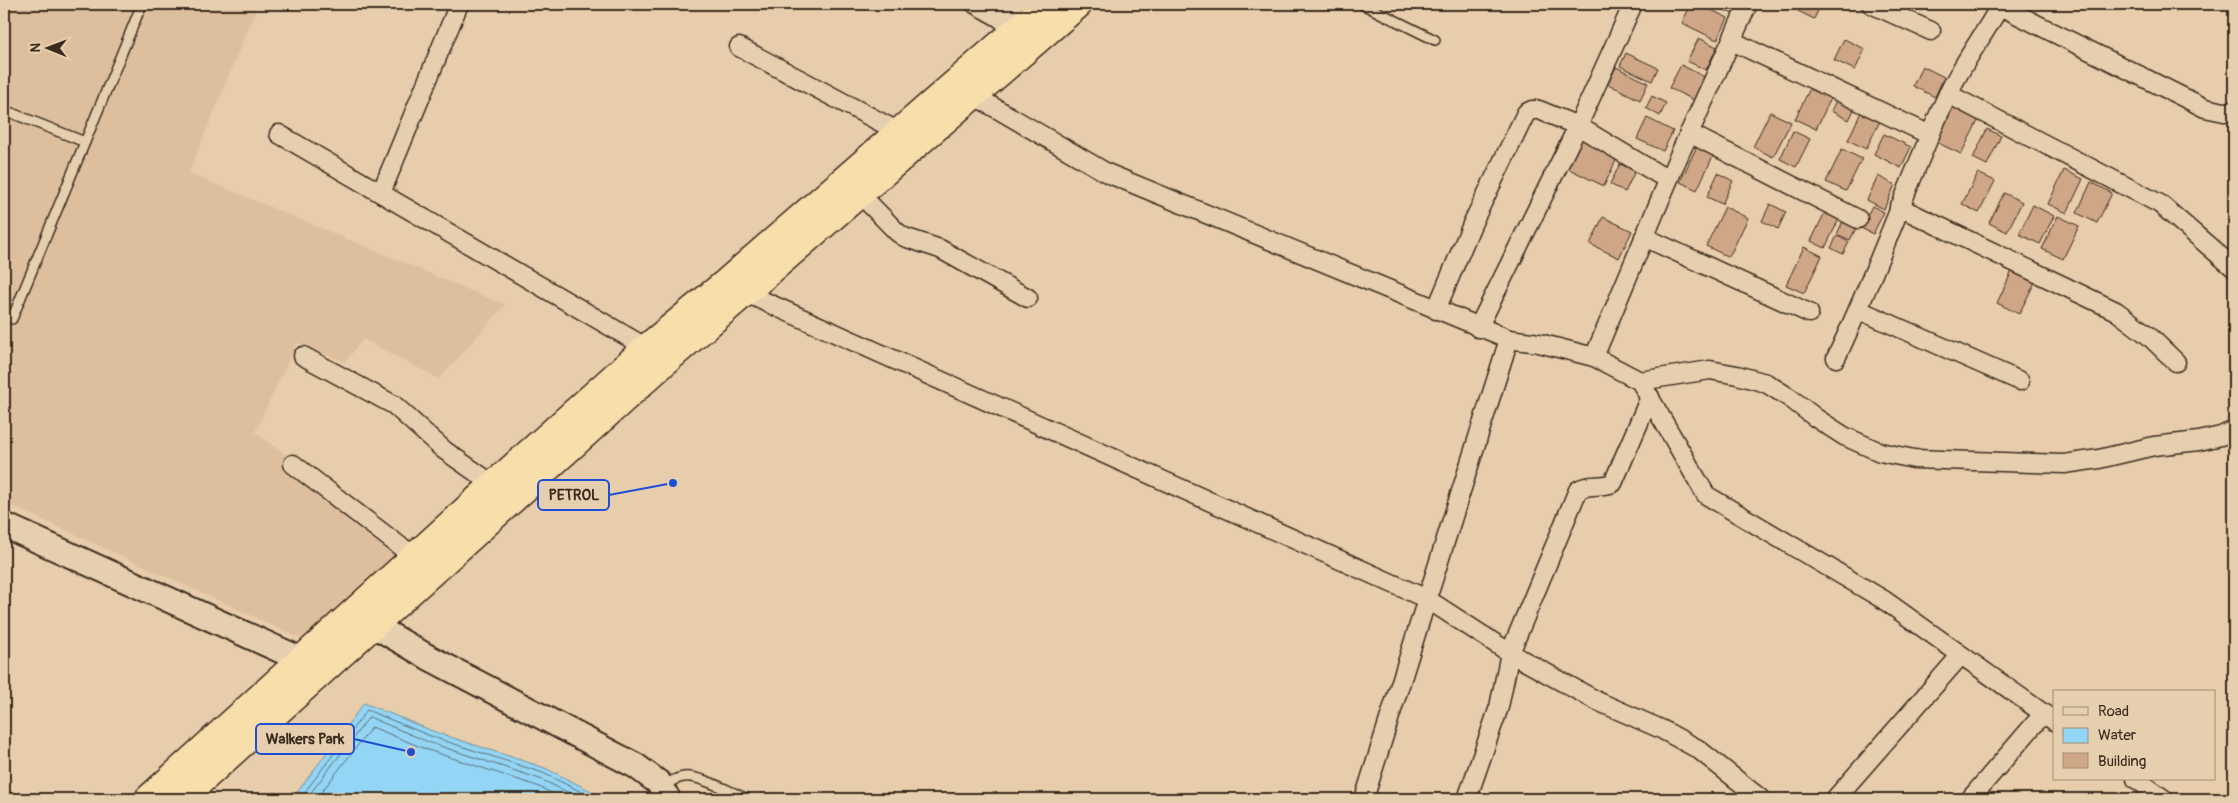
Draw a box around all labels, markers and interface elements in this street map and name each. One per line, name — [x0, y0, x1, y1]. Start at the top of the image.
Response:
north arrow — [22, 22, 72, 72]
text: N — [27, 43, 44, 53]
callout: PETROL — [538, 480, 609, 510]
text: PETROL — [548, 486, 600, 505]
legend — [2053, 690, 2216, 780]
text: Road — [2098, 702, 2129, 721]
callout: Walkers Park — [256, 724, 354, 754]
text: Water — [2098, 726, 2137, 745]
text: Walkers Park — [266, 730, 345, 749]
text: Building — [2098, 752, 2146, 771]

